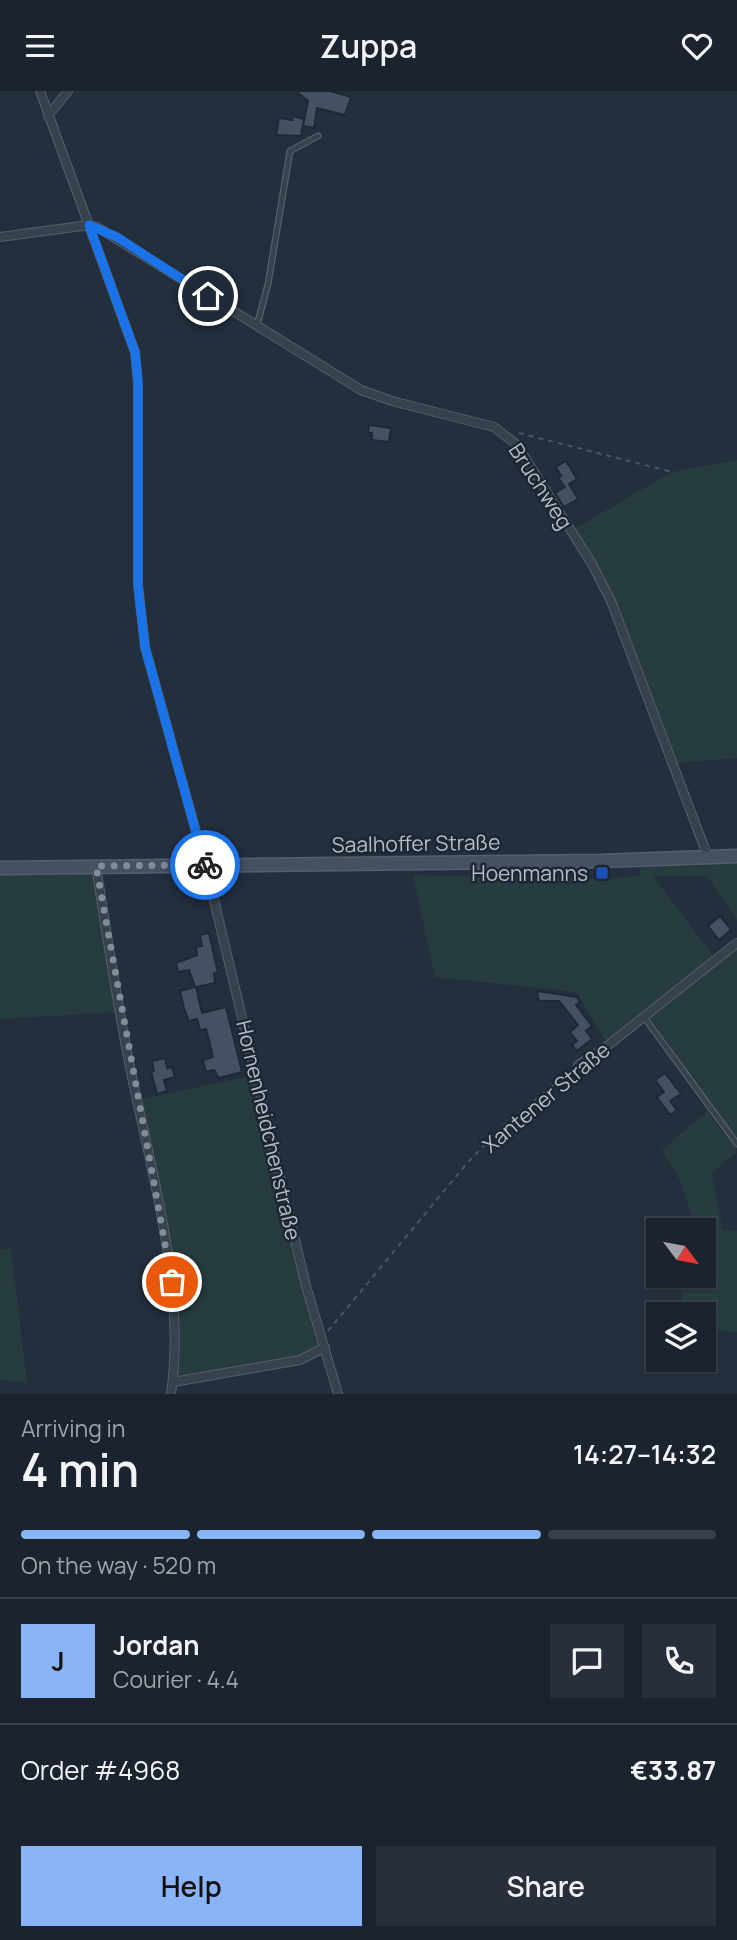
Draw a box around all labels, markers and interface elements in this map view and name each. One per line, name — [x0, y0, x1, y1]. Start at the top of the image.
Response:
text: Zuppa — [320, 24, 417, 68]
icon: menu — [21, 27, 59, 65]
icon: heart — [678, 27, 716, 65]
pin — [178, 266, 238, 326]
icon: home — [189, 277, 227, 315]
street label: Bruchweg — [503, 438, 579, 534]
street label: Saalhoffer Straße — [331, 828, 501, 858]
courier — [170, 830, 240, 900]
icon: bike — [186, 846, 224, 884]
place label: Hoenmanns — [471, 859, 588, 887]
marker: Hoenmanns — [594, 865, 610, 881]
street label: Hornenheidchenstraße — [230, 1017, 308, 1243]
street label: Xantener Straße — [476, 1035, 616, 1159]
north arrow — [646, 1218, 716, 1288]
map controls — [646, 1218, 716, 1372]
pin — [142, 1252, 202, 1312]
icon: bag — [153, 1263, 191, 1301]
button: layers — [646, 1302, 716, 1372]
text: Arriving in — [21, 1412, 126, 1444]
text: 14:27–14:32 — [573, 1436, 716, 1472]
text: 4 min — [21, 1438, 139, 1501]
text: On the way · 520 m — [21, 1549, 216, 1581]
button: chat — [550, 1624, 624, 1698]
button: phone — [642, 1624, 716, 1698]
text: Jordan — [113, 1627, 199, 1663]
text: J — [51, 1643, 65, 1679]
text: Courier · 4.4 — [113, 1663, 239, 1695]
text: Order #4968 — [21, 1752, 180, 1788]
text: €33.87 — [630, 1752, 716, 1788]
button: Help — [21, 1846, 362, 1926]
button: Share — [376, 1846, 716, 1926]

